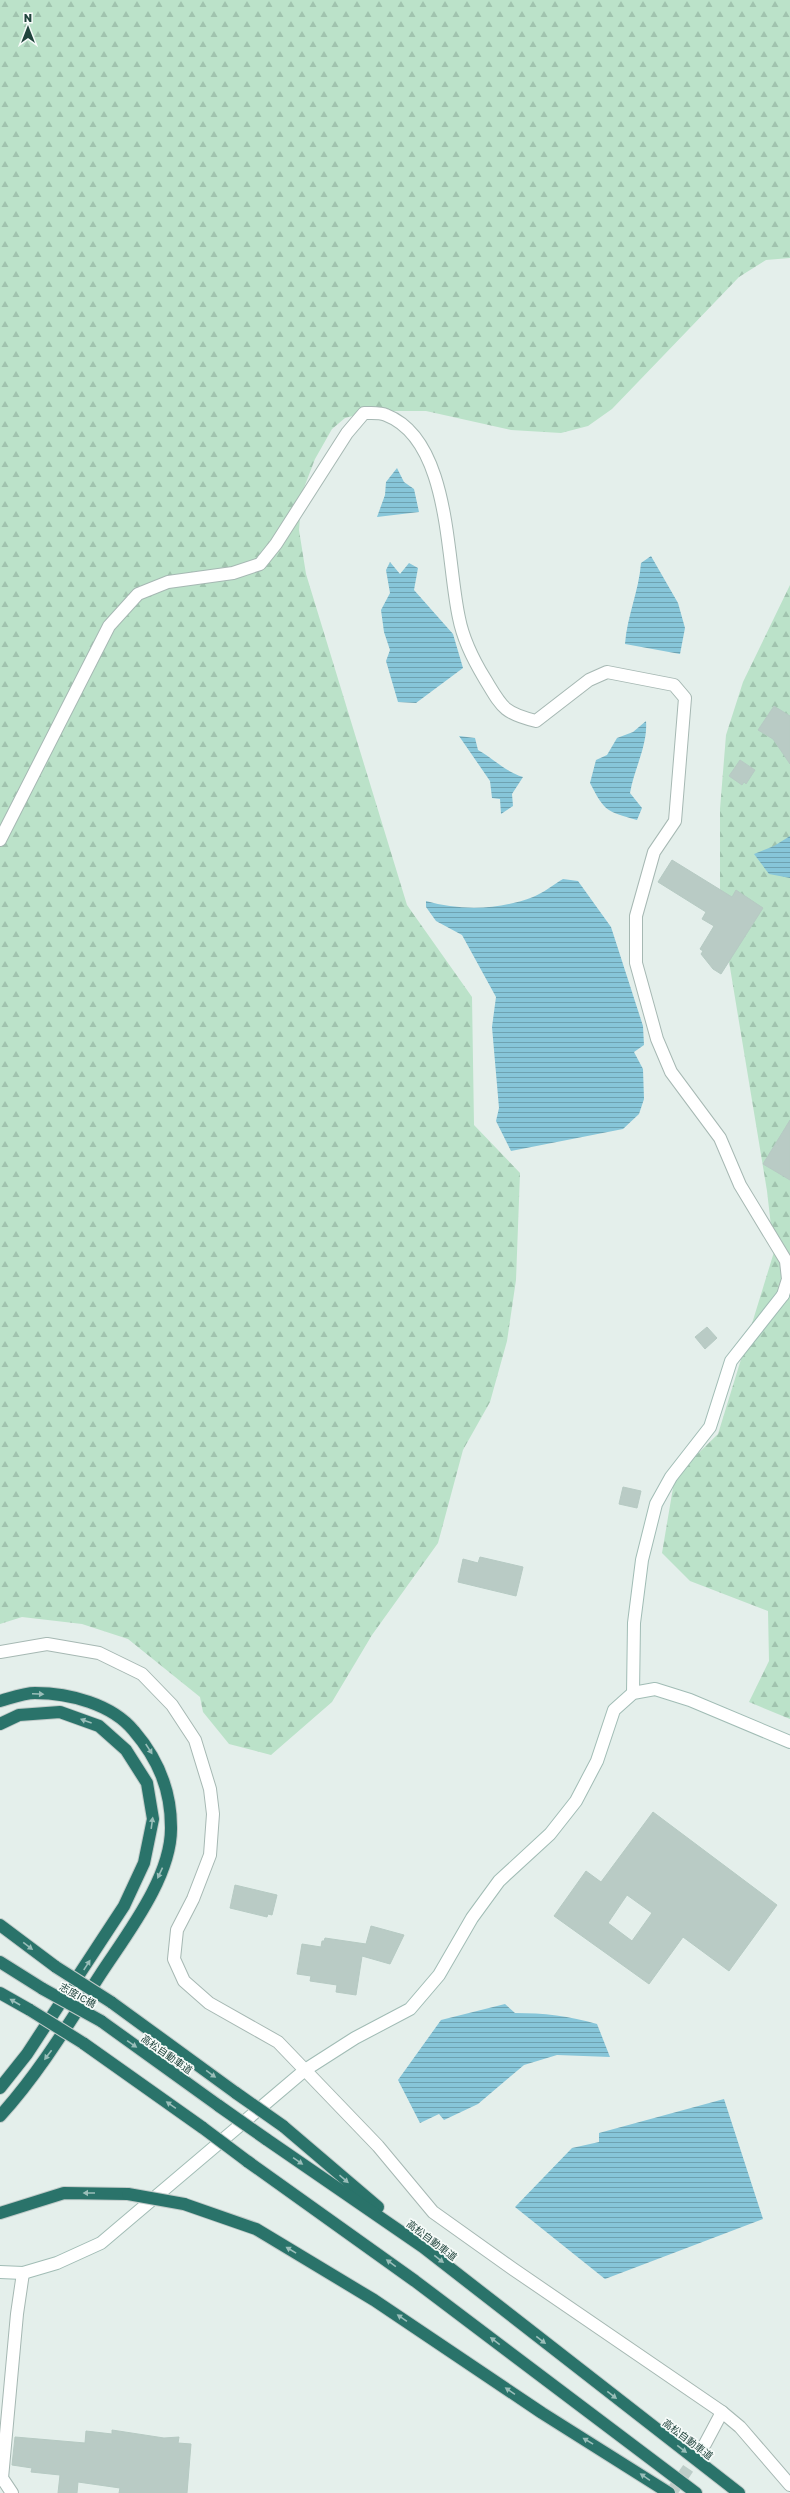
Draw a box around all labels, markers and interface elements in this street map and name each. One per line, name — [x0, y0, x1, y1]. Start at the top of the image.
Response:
north arrow — [8, 8, 48, 48]
text: N — [24, 11, 32, 24]
one-way arrow — [32, 1691, 45, 1697]
one-way arrow — [79, 1718, 91, 1724]
one-way arrow — [145, 1743, 152, 1755]
one-way arrow — [149, 1817, 155, 1829]
one-way arrow — [157, 1867, 163, 1878]
one-way arrow — [22, 1942, 33, 1950]
one-way arrow — [83, 1960, 91, 1970]
street label: 志度IC橋 — [58, 1980, 98, 2010]
one-way arrow — [9, 1998, 21, 2005]
street label: 高松自動車道 — [139, 2032, 195, 2076]
one-way arrow — [127, 2040, 138, 2048]
one-way arrow — [44, 2049, 52, 2060]
one-way arrow — [205, 2070, 216, 2078]
one-way arrow — [166, 2101, 176, 2109]
one-way arrow — [293, 2157, 304, 2165]
one-way arrow — [339, 2174, 350, 2183]
one-way arrow — [82, 2190, 95, 2196]
street label: 高松自動車道 — [404, 2217, 460, 2263]
one-way arrow — [285, 2247, 297, 2254]
one-way arrow — [434, 2255, 445, 2264]
one-way arrow — [386, 2260, 396, 2268]
one-way arrow — [396, 2315, 408, 2322]
one-way arrow — [536, 2335, 547, 2344]
one-way arrow — [490, 2337, 500, 2345]
one-way arrow — [504, 2387, 515, 2395]
one-way arrow — [606, 2391, 617, 2399]
street label: 高松自動車道 — [660, 2416, 716, 2462]
one-way arrow — [583, 2437, 593, 2445]
one-way arrow — [677, 2445, 687, 2453]
one-way arrow — [640, 2473, 651, 2481]

